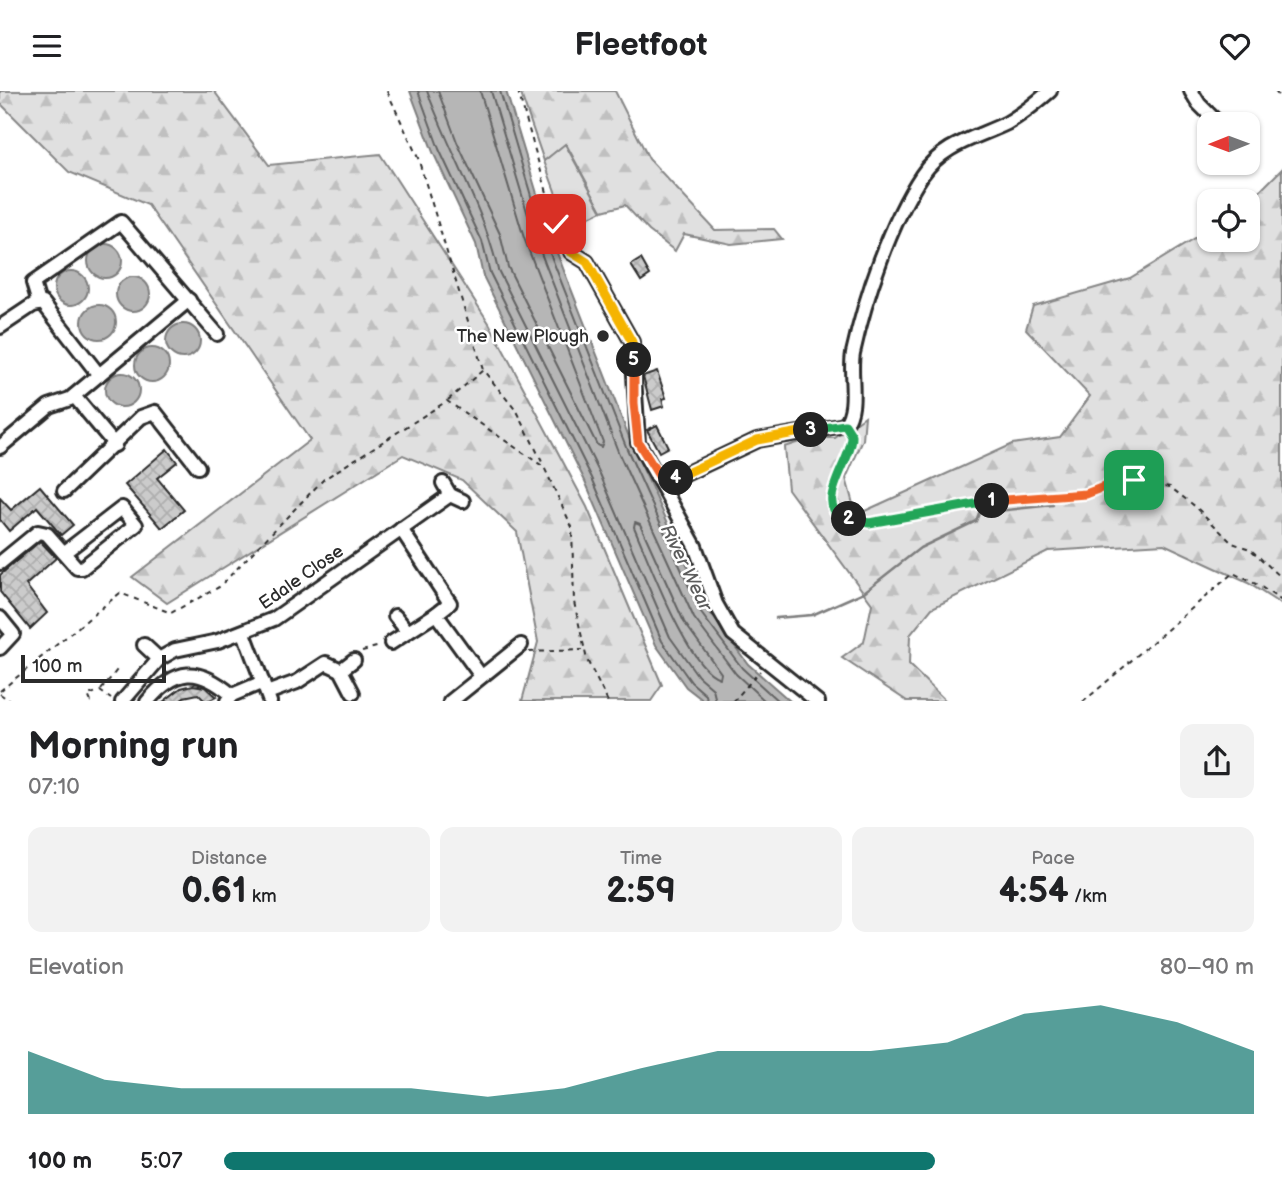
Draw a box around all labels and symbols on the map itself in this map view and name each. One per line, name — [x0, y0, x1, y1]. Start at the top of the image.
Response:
north arrow — [1197, 112, 1260, 175]
pin — [526, 194, 586, 254]
place label: The New Plough — [456, 326, 589, 347]
marker: The New Plough — [595, 328, 611, 344]
pin: 5 — [616, 343, 652, 377]
pin: 3 — [794, 413, 828, 447]
pin — [1104, 450, 1164, 510]
pin: 4 — [658, 461, 694, 495]
pin: 1 — [974, 483, 1010, 519]
pin: 2 — [832, 501, 866, 537]
water label: River Wear — [655, 521, 717, 616]
street label: Edale Close — [255, 540, 348, 614]
scale bar — [21, 653, 166, 684]

